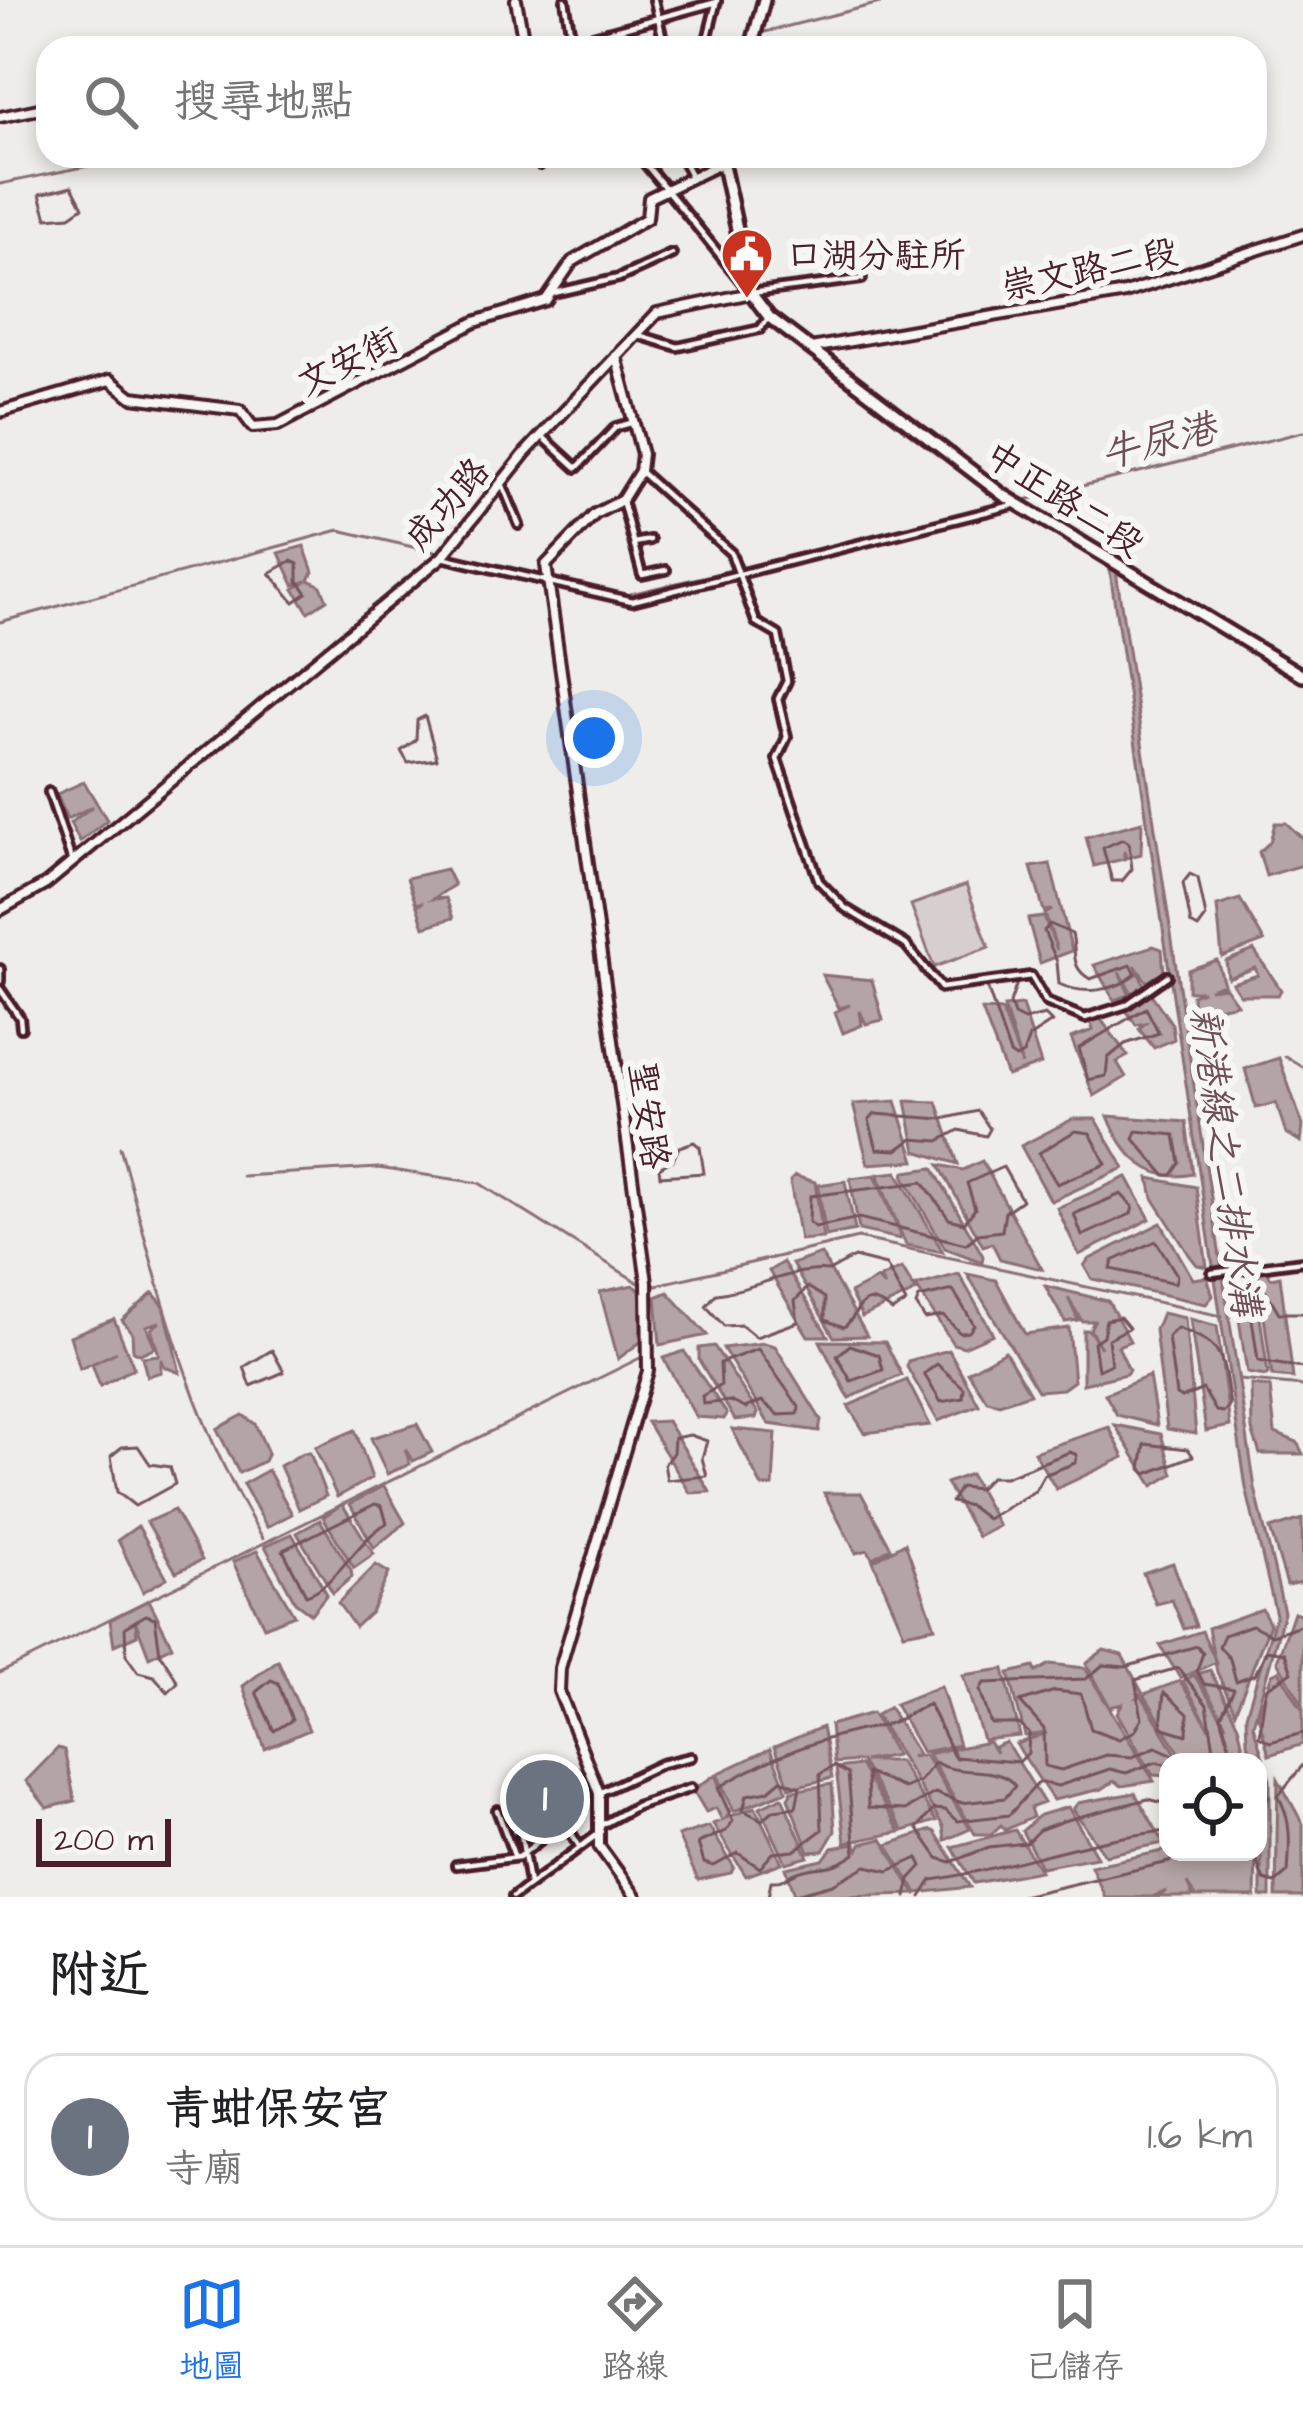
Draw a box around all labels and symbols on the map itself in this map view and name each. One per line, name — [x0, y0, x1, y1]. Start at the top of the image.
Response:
public building icon: 口湖分駐所 — [719, 226, 775, 300]
street label: 崇文路二段 — [996, 227, 1183, 314]
place label: 口湖分駐所 — [786, 231, 966, 282]
street label: 文安街 — [288, 315, 408, 409]
water label: 牛尿港 — [1095, 402, 1226, 483]
street label: 中正路二段 — [974, 430, 1153, 571]
street label: 成功路 — [393, 447, 503, 562]
your location — [564, 708, 624, 768]
water label: 新港線之二排水溝 — [1176, 1003, 1273, 1323]
street label: 聖安路 — [615, 1058, 680, 1172]
pin: 1 — [506, 1754, 584, 1844]
scale bar — [36, 1813, 171, 1866]

